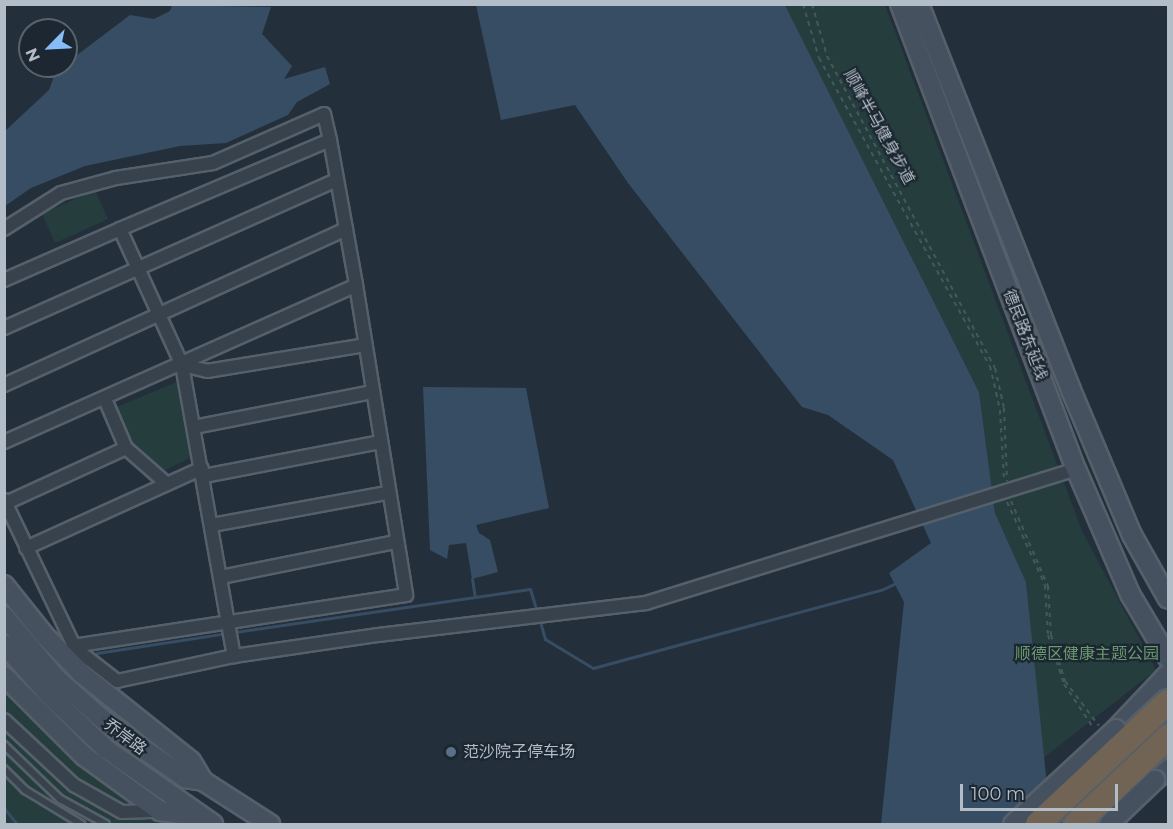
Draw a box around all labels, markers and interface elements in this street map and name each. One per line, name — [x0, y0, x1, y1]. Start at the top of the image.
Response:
north arrow — [18, 18, 78, 78]
text: N — [22, 45, 44, 64]
street label: 顺峰半马健身步道 — [840, 66, 918, 188]
street label: 德民路东延线 — [999, 287, 1051, 383]
park label: 顺德区健康主题公园 — [1015, 644, 1159, 664]
street label: 乔岸路 — [100, 715, 150, 759]
place label: 范沙院子停车场 — [463, 742, 575, 762]
marker: 范沙院子停车场 — [444, 745, 458, 759]
scale bar — [963, 772, 1120, 810]
text: 100 m — [971, 783, 1025, 805]

